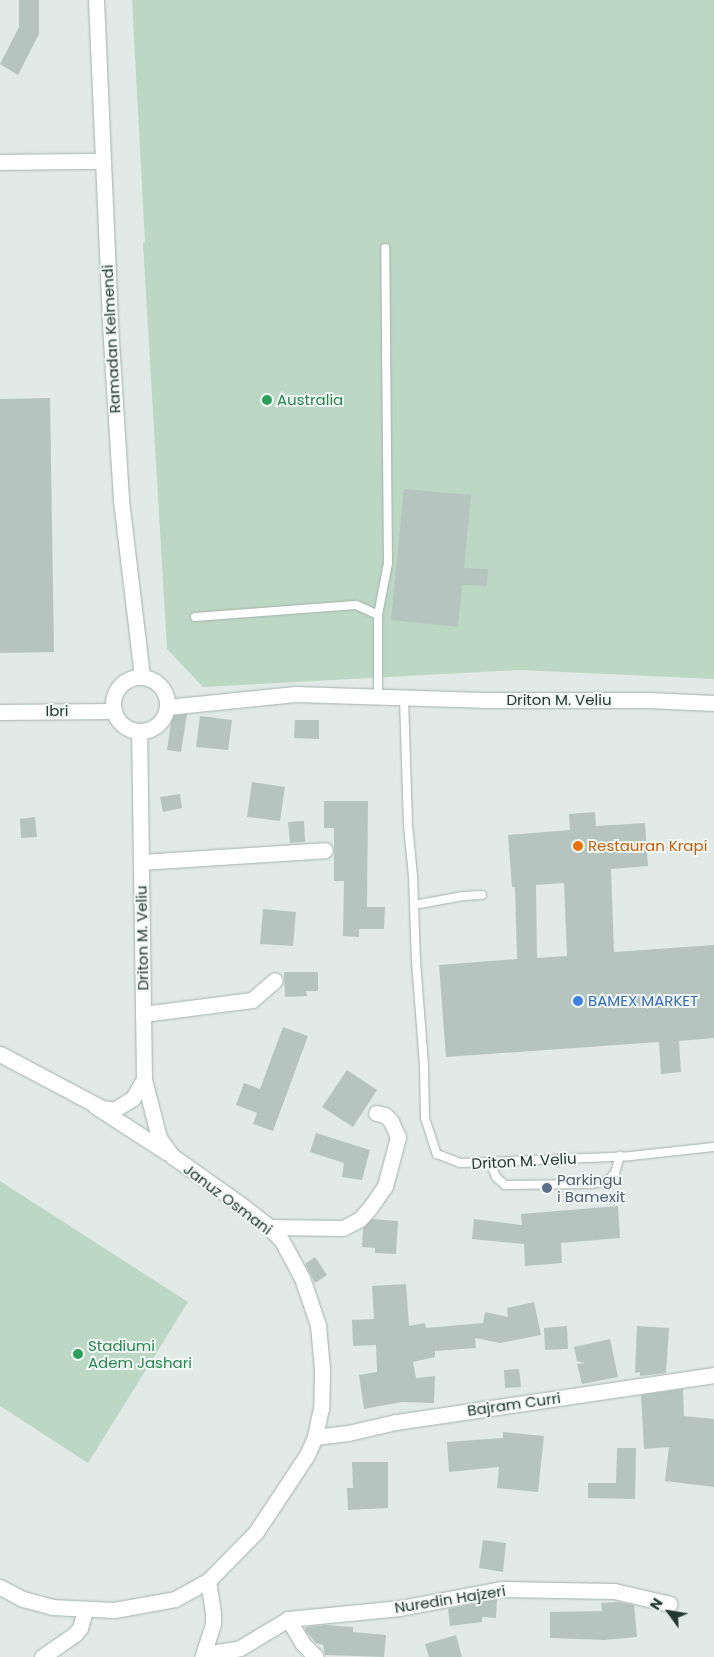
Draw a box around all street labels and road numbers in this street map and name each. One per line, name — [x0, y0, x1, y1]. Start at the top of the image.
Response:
street label: Ramadan Kelmendi — [98, 264, 124, 414]
street label: Driton M. Veliu — [506, 691, 612, 709]
street label: Ibri — [45, 702, 69, 720]
street label: Driton M. Veliu — [132, 885, 152, 991]
street label: Driton M. Veliu — [471, 1149, 577, 1173]
street label: Januz Osmani — [180, 1160, 276, 1238]
street label: Bajram Curri — [466, 1389, 562, 1419]
street label: Nuredin Hajzeri — [393, 1581, 507, 1617]

